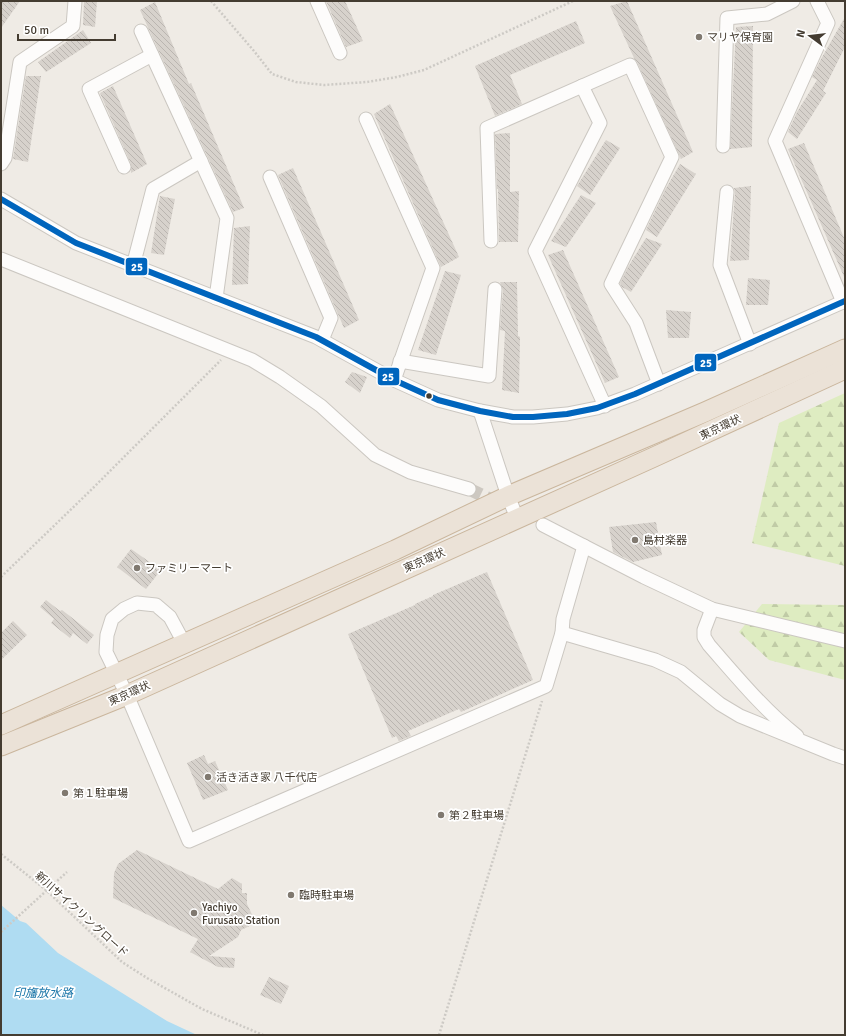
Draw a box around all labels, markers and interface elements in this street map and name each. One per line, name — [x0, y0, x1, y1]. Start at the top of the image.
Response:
scale bar — [18, 16, 115, 42]
north arrow — [790, 16, 830, 56]
text: 50 m — [24, 23, 49, 38]
text: N — [794, 28, 808, 39]
place label: マリヤ保育園 — [707, 31, 773, 44]
marker: マリヤ保育園 — [694, 32, 704, 42]
line badge: 25 — [125, 257, 148, 276]
text: 25 — [131, 261, 143, 274]
line badge: 25 — [694, 353, 717, 372]
text: 25 — [700, 357, 712, 370]
line badge: 25 — [377, 367, 400, 386]
text: 25 — [382, 371, 394, 384]
unlabelled marker — [424, 391, 434, 401]
street label: 東京環状 — [698, 412, 744, 443]
place label: 島村楽器 — [643, 534, 687, 547]
marker: 島村楽器 — [630, 535, 640, 545]
street label: 東京環状 — [401, 545, 448, 575]
place label: ファミリーマート — [145, 562, 233, 575]
marker: ファミリーマート — [132, 563, 142, 573]
street label: 東京環状 — [106, 678, 153, 708]
place label: 活き活き家 八千代店 — [216, 771, 317, 784]
marker: 活き活き家 八千代店 — [203, 772, 213, 782]
place label: 第１駐車場 — [73, 787, 128, 800]
marker: 第１駐車場 — [60, 788, 70, 798]
place label: 第２駐車場 — [449, 809, 504, 822]
marker: 第２駐車場 — [436, 810, 446, 820]
street label: 新川サイクリングロード — [32, 869, 131, 960]
place label: 臨時駐車場 — [299, 889, 354, 902]
marker: 臨時駐車場 — [286, 890, 296, 900]
place label: Yachiyo Furusato Station — [202, 901, 280, 927]
marker: Yachiyo Furusato Station — [189, 908, 199, 918]
water label: 印旛放水路 — [13, 986, 74, 1001]

